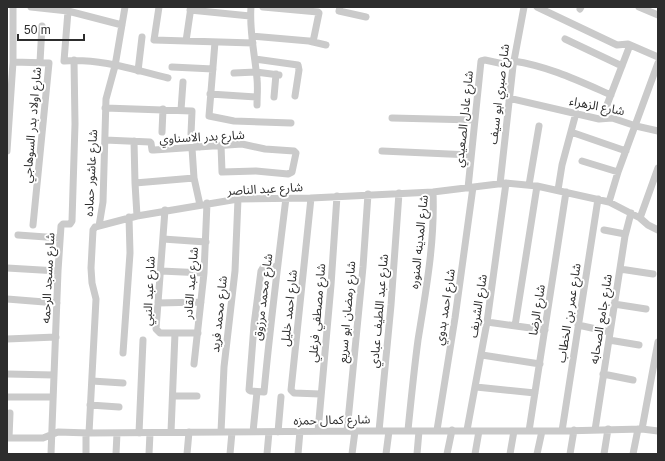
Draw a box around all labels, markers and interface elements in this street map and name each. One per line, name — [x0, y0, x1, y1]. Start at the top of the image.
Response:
scale bar — [18, 16, 84, 42]
text: 50 m — [24, 23, 51, 37]
street label: شارع صبري ابو سيف — [486, 43, 515, 145]
street label: شارع اولاد بدر السوهاجي — [20, 66, 47, 184]
street label: شارع عادل الصعيدي — [452, 70, 479, 168]
street label: شارع الزهراء — [568, 94, 626, 120]
street label: شارع بدر الاسناوي — [159, 128, 245, 149]
street label: شارع عاشور حماده — [82, 129, 102, 217]
street label: شارع عبد الناصر — [226, 180, 303, 200]
street label: شارع المدينه المنوره — [407, 194, 433, 290]
street label: شارع مسجد الرحمه — [39, 232, 59, 324]
street label: شارع عبد القادر — [181, 246, 203, 321]
street label: شارع محمد مرزوق — [251, 253, 277, 341]
street label: شارع عبد اللطيف عبادي — [367, 254, 394, 369]
street label: شارع عبد النبي — [140, 256, 161, 326]
street label: شارع رمضان ابو سريع — [336, 260, 360, 364]
street label: شارع عمر بن الخطاب — [554, 262, 586, 364]
street label: شارع مصطفي فرغلي — [306, 263, 331, 363]
street label: شارع احمد بدوي — [432, 268, 461, 347]
street label: شارع احمد خليل — [278, 269, 302, 347]
street label: شارع الشريف — [466, 273, 492, 339]
street label: شارع جامع الصحابه — [587, 273, 617, 365]
street label: شارع محمد فريد — [208, 275, 232, 353]
street label: شارع الرضا — [526, 284, 550, 337]
street label: شارع كمال حمزه — [293, 412, 371, 430]

